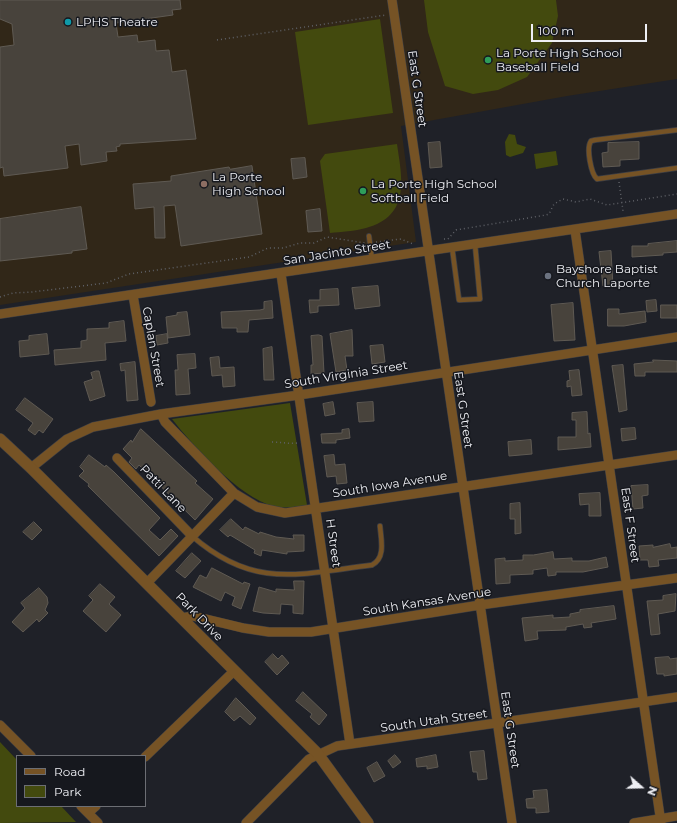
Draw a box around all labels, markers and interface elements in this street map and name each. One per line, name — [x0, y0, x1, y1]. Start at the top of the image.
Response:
place label: LPHS Theatre — [76, 15, 158, 29]
scale bar — [533, 16, 649, 42]
marker: LPHS Theatre — [63, 17, 73, 27]
text: 100 m — [538, 23, 574, 38]
place label: La Porte High School Baseball Field — [496, 46, 622, 74]
street label: East G Street — [404, 50, 430, 128]
marker: La Porte High School Baseball Field — [483, 55, 493, 65]
place label: La Porte High School — [212, 170, 285, 198]
place label: La Porte High School Softball Field — [371, 177, 497, 205]
marker: La Porte High School — [199, 179, 209, 189]
marker: La Porte High School Softball Field — [358, 186, 368, 196]
street label: San Jacinto Street — [282, 237, 392, 269]
place label: Bayshore Baptist Church Laporte — [556, 262, 658, 290]
marker: Bayshore Baptist Church Laporte — [543, 271, 553, 281]
street label: Caplan Street — [139, 306, 167, 388]
street label: South Virginia Street — [283, 358, 409, 392]
street label: East G Street — [450, 371, 476, 449]
street label: Patti Lane — [137, 462, 189, 516]
street label: South Iowa Avenue — [332, 469, 448, 501]
street label: East F Street — [618, 486, 642, 564]
street label: H Street — [322, 518, 344, 568]
street label: South Kansas Avenue — [362, 585, 492, 619]
street label: Park Drive — [172, 590, 226, 644]
street label: East G Street — [497, 691, 523, 769]
street label: South Utah Street — [380, 706, 488, 736]
legend — [16, 755, 146, 807]
text: Road — [54, 764, 85, 779]
north arrow — [621, 767, 661, 807]
text: Park — [54, 784, 81, 799]
text: N — [644, 785, 660, 798]

